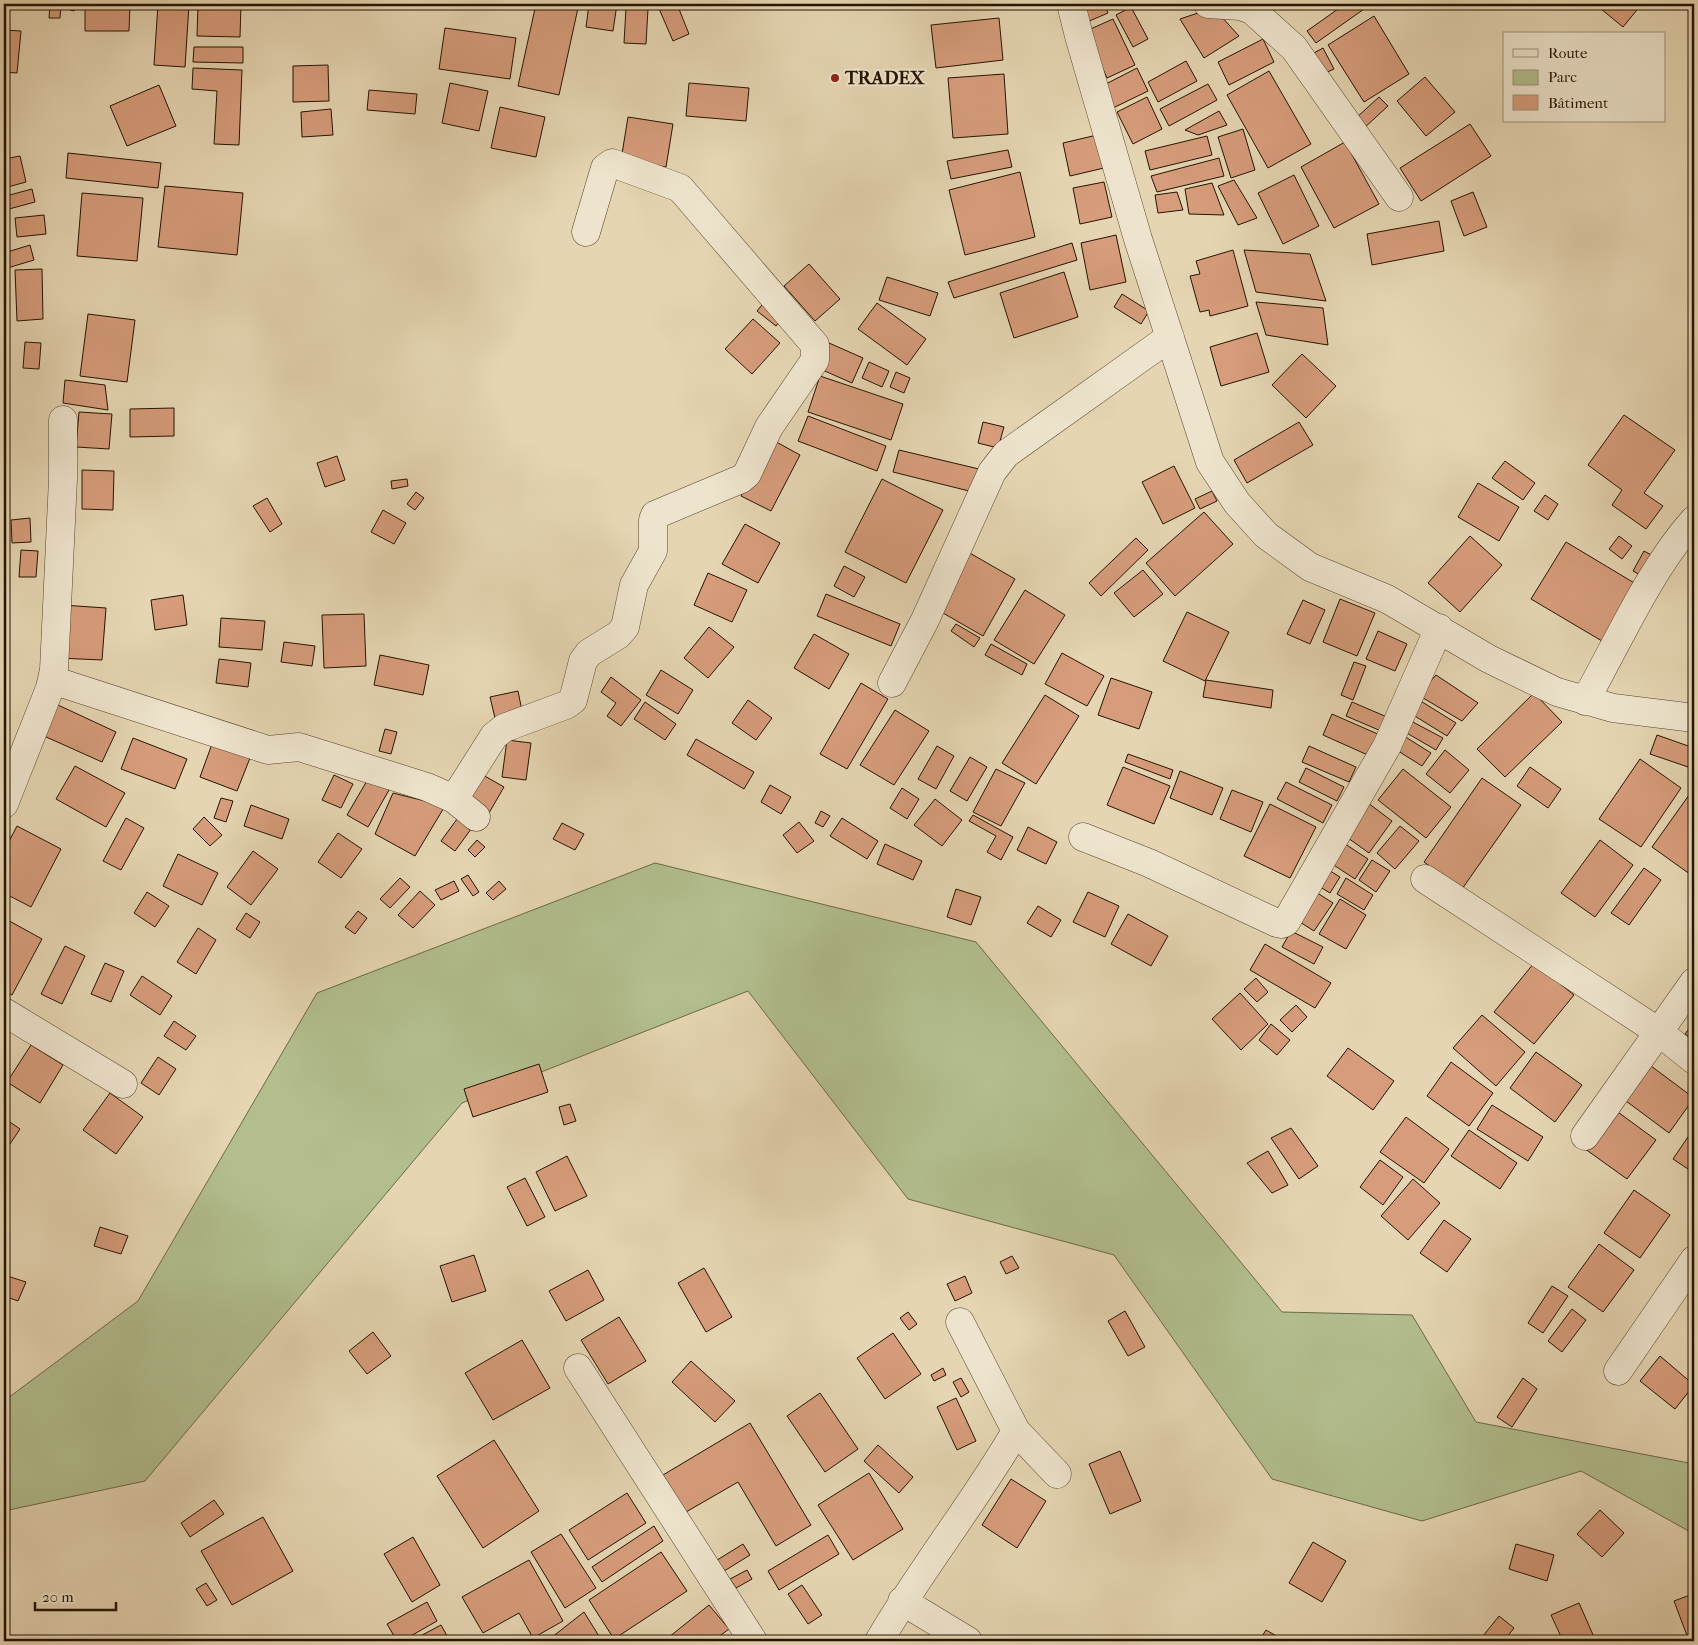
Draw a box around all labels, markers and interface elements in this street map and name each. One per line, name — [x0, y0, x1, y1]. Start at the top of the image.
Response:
legend — [1503, 32, 1666, 122]
text: Route — [1548, 44, 1588, 62]
place label: TRADEX — [844, 67, 925, 89]
text: Parc — [1548, 68, 1577, 86]
marker: TRADEX — [829, 72, 841, 84]
text: Bâtiment — [1548, 94, 1609, 112]
scale bar — [35, 1580, 116, 1612]
text: 20 m — [42, 1588, 74, 1606]

